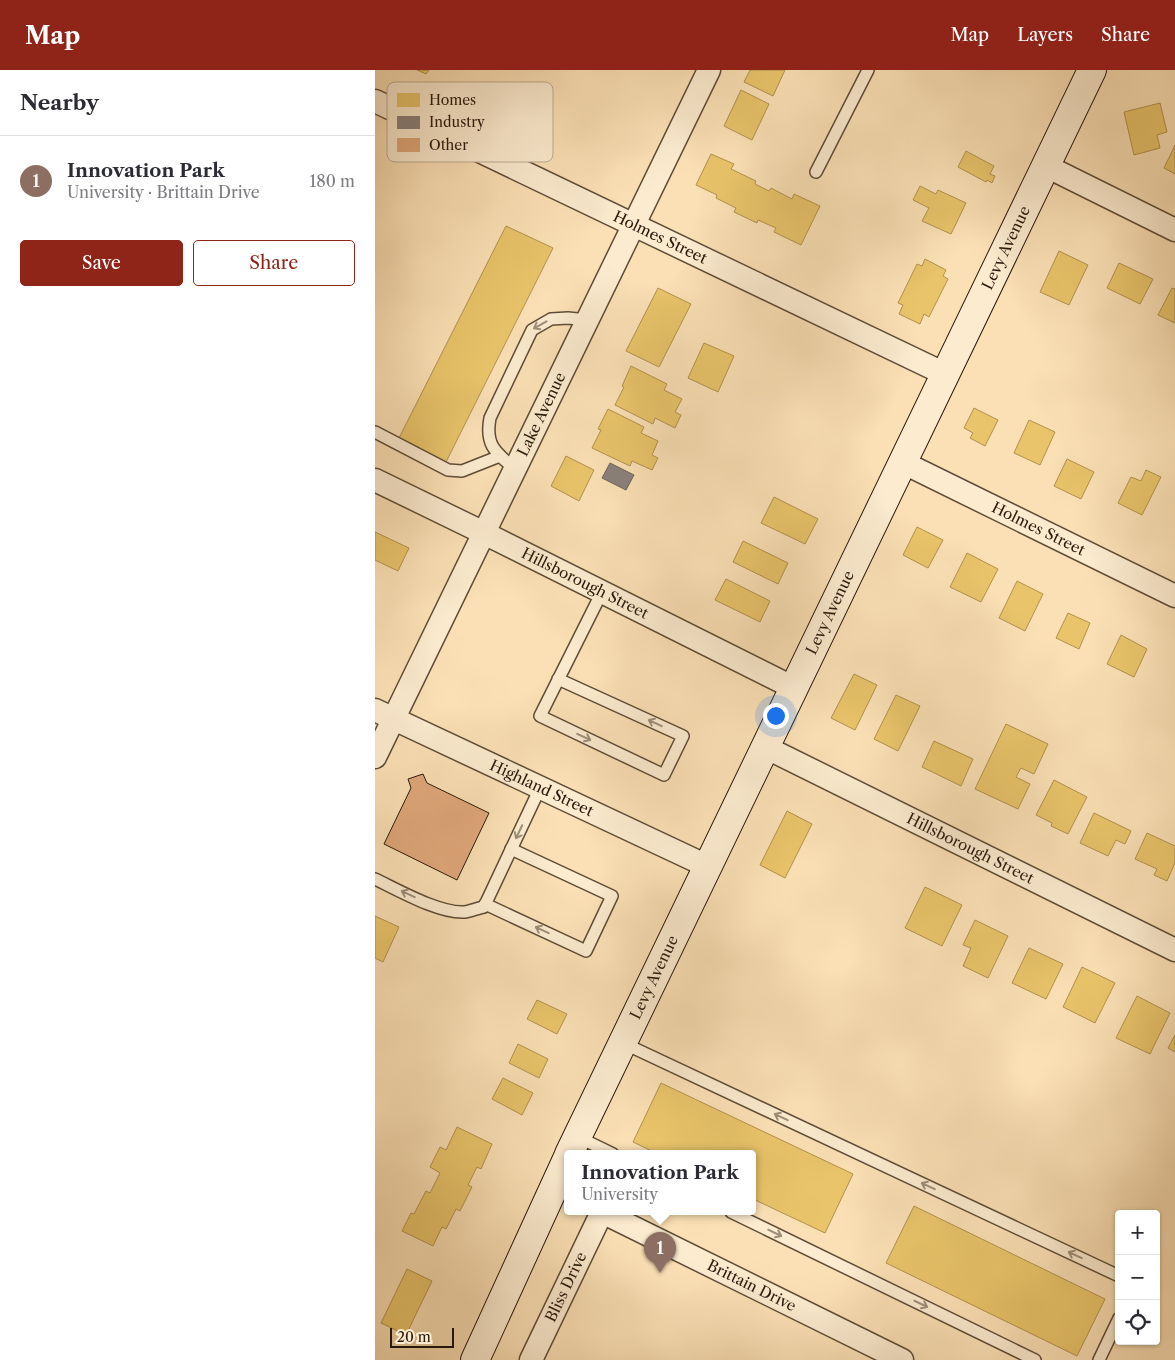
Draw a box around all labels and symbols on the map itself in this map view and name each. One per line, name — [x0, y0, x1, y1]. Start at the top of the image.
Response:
legend — [387, 82, 553, 162]
text: Homes — [429, 91, 476, 109]
text: Industry — [429, 113, 485, 131]
text: Other — [429, 136, 468, 154]
street label: Levy Avenue — [977, 203, 1034, 293]
street label: Holmes Street — [610, 207, 711, 268]
one-way arrow — [533, 320, 548, 330]
street label: Lake Avenue — [513, 369, 570, 459]
street label: Holmes Street — [989, 498, 1089, 560]
street label: Hillsborough Street — [518, 543, 652, 623]
street label: Levy Avenue — [801, 568, 858, 657]
your location — [763, 703, 789, 729]
one-way arrow — [648, 718, 663, 728]
one-way arrow — [577, 732, 592, 742]
street label: Highland Street — [487, 755, 597, 821]
street label: Hillsborough Street — [904, 809, 1038, 888]
one-way arrow — [514, 824, 523, 839]
one-way arrow — [401, 889, 416, 898]
one-way arrow — [535, 925, 550, 935]
street label: Levy Avenue — [625, 932, 682, 1022]
one-way arrow — [773, 1112, 788, 1122]
one-way arrow — [920, 1181, 935, 1191]
one-way arrow — [767, 1229, 782, 1238]
pin: 1 — [644, 1232, 676, 1273]
street label: Bliss Drive — [541, 1249, 590, 1325]
one-way arrow — [1068, 1250, 1083, 1259]
street label: Brittain Drive — [704, 1255, 799, 1315]
one-way arrow — [913, 1300, 928, 1310]
scale bar — [390, 1325, 454, 1348]

